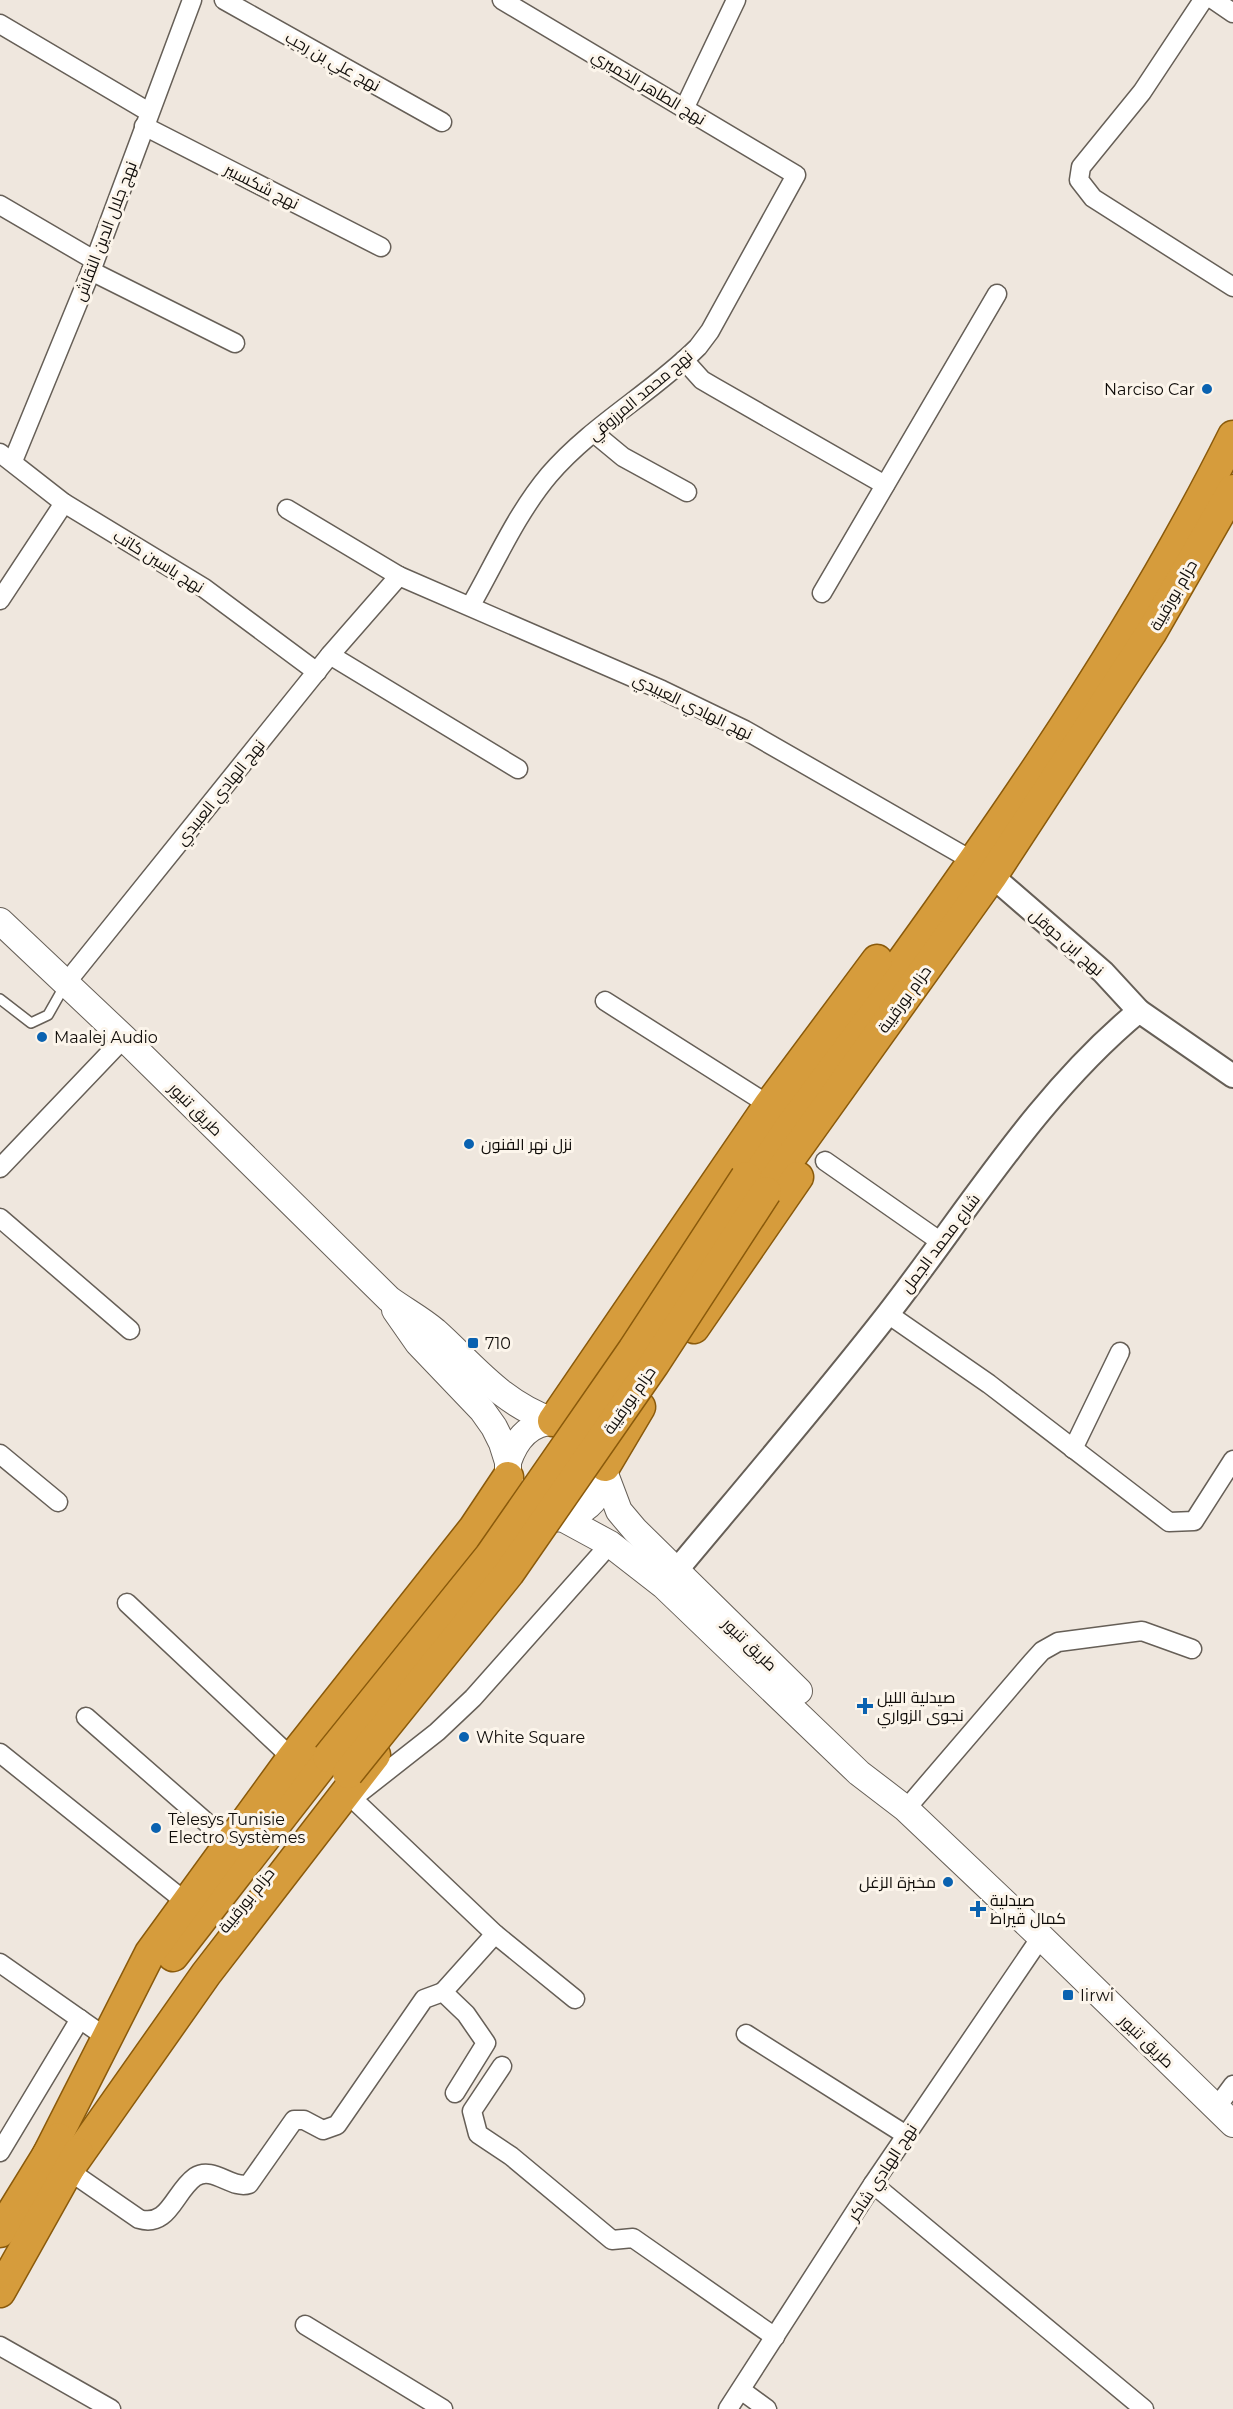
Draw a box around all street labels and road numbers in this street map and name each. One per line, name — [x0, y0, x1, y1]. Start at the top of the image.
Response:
street label: نهج علي بن رجب — [280, 28, 383, 99]
street label: نهج الطاهر الخميري — [586, 46, 709, 132]
street label: نهج جلال الدين النقاش — [70, 159, 143, 304]
street label: نهج شكسبير — [220, 159, 302, 215]
street label: نهج محمد المرزوقي — [584, 346, 699, 448]
street label: نهج ياسين كاتب — [109, 526, 208, 599]
street label: حزام بورقيبة — [1146, 557, 1203, 635]
street label: نهج الهادي العبيدي — [628, 669, 756, 747]
street label: نهج الهادي العبيدي — [172, 736, 272, 852]
street label: نهج ابن حوقل — [1024, 905, 1108, 981]
street label: حزام بورقيبة — [874, 962, 937, 1038]
street label: طريق تنيور — [164, 1078, 226, 1141]
street label: شارع محمد الجمل — [897, 1190, 985, 1298]
street label: حزام بورقيبة — [599, 1363, 661, 1439]
street label: طريق تنيور — [717, 1613, 781, 1675]
street label: حزام بورقيبة — [214, 1864, 280, 1938]
street label: طريق تنيور — [1114, 2010, 1178, 2072]
street label: نهج الهادي شاكر — [843, 2120, 924, 2227]

